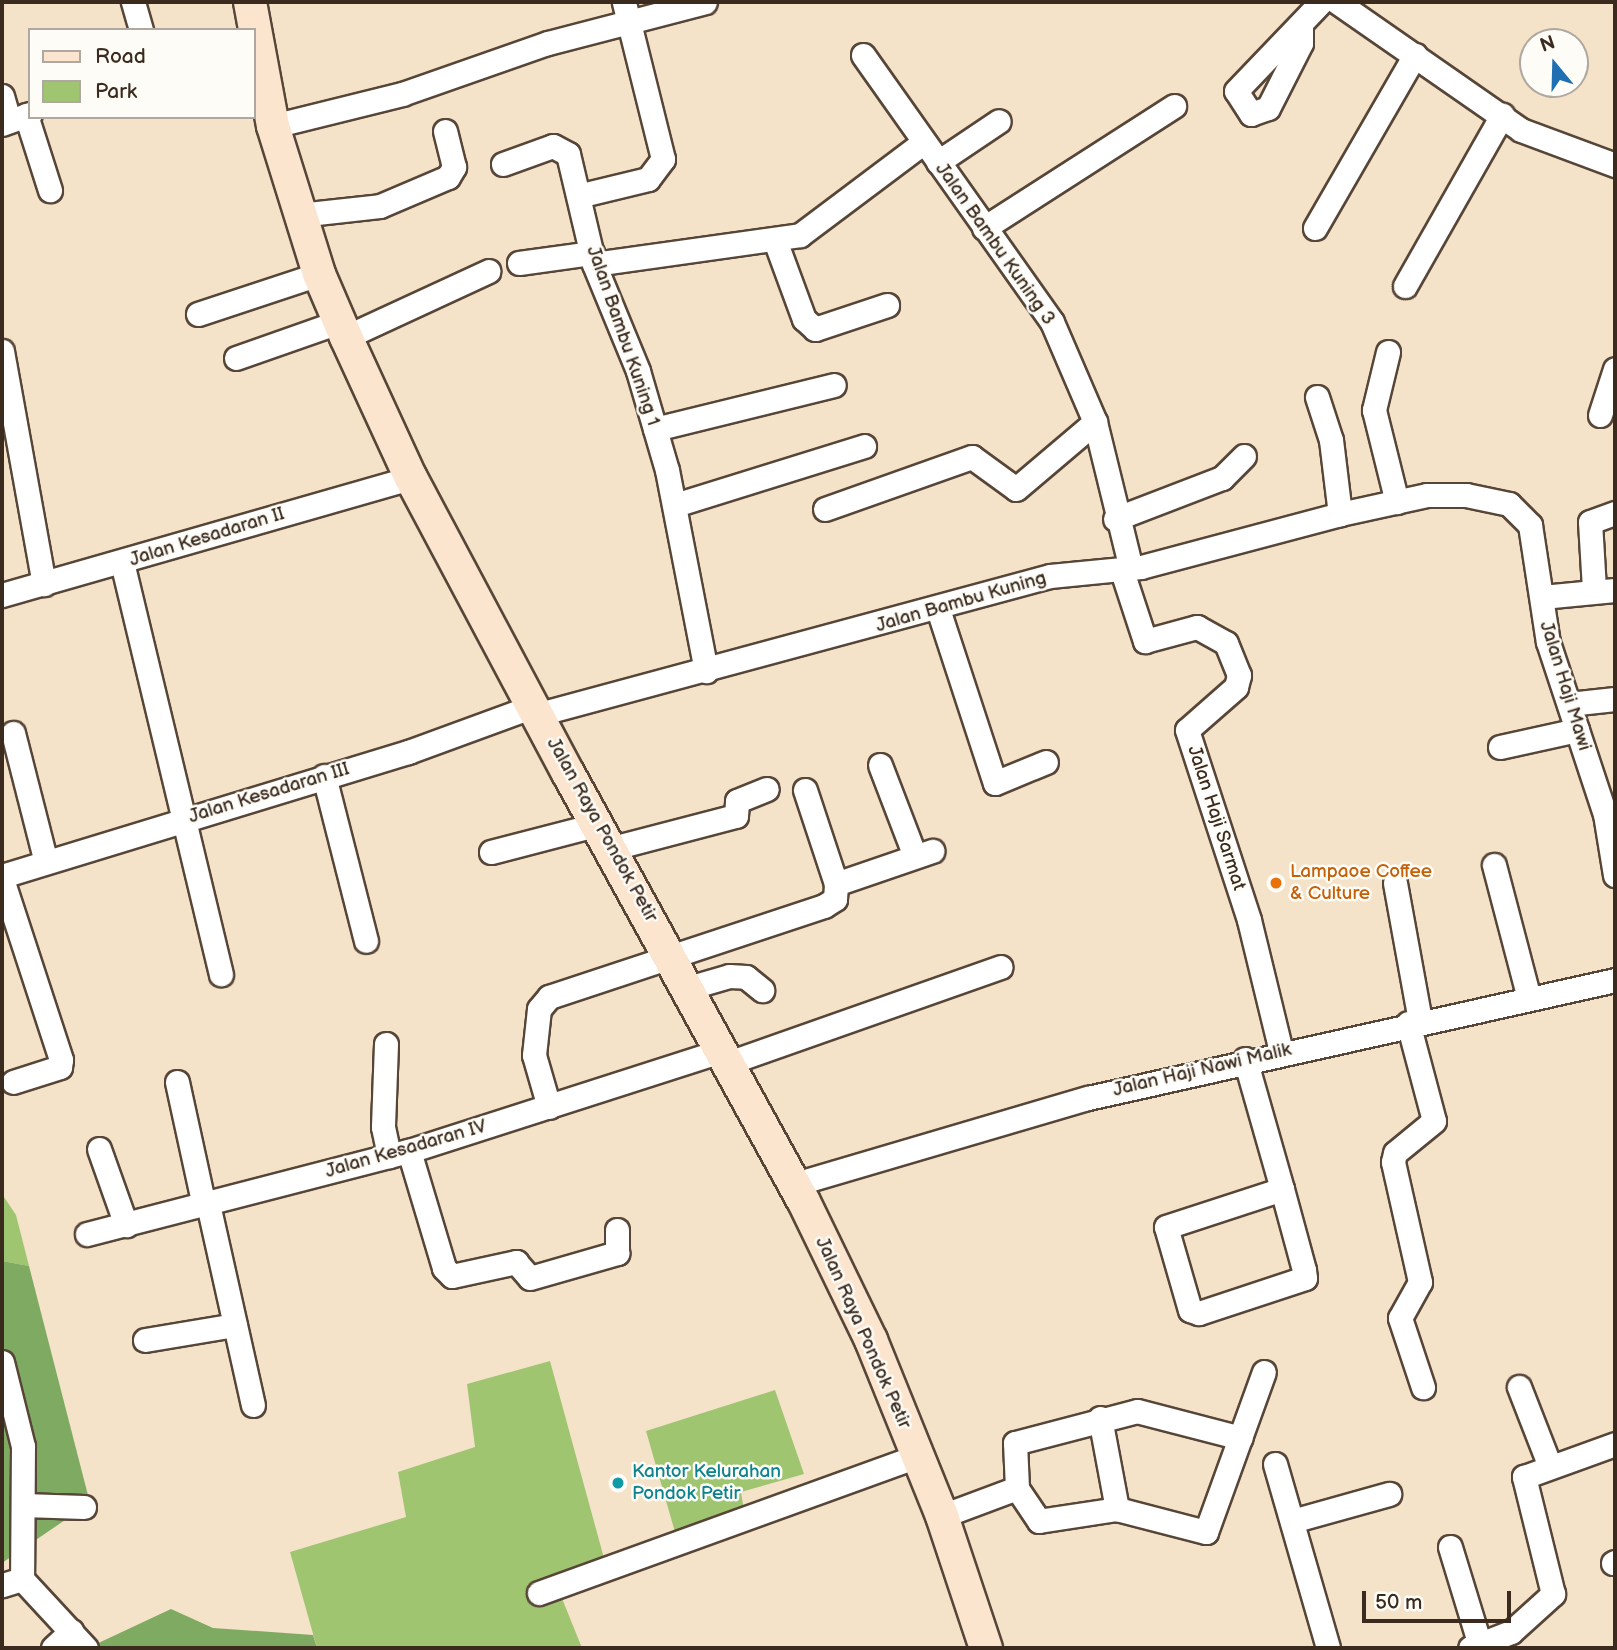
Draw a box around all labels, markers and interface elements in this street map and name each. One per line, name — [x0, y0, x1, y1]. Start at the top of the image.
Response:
legend — [28, 28, 256, 119]
north arrow — [1519, 28, 1589, 98]
text: N — [1537, 31, 1558, 58]
text: Road — [95, 44, 146, 69]
text: Park — [95, 79, 137, 104]
street label: Jalan Bambu Kuning 3 — [930, 158, 1060, 330]
street label: Jalan Bambu Kuning 1 — [582, 243, 664, 429]
street label: Jalan Kesadaran II — [127, 503, 287, 571]
street label: Jalan Bambu Kuning — [873, 567, 1049, 637]
street label: Jalan Haji Mawi — [1534, 619, 1596, 753]
street label: Jalan Raya Pondok Petir — [542, 734, 662, 926]
street label: Jalan Haji Sarmat — [1182, 743, 1250, 893]
street label: Jalan Kesadaran III — [186, 758, 352, 828]
place label: Lampaoe Coffee & Culture — [1290, 861, 1432, 905]
marker: Lampaoe Coffee & Culture — [1268, 875, 1284, 891]
street label: Jalan Haji Nawi Malik — [1111, 1038, 1293, 1102]
street label: Jalan Kesadaran IV — [323, 1115, 489, 1183]
street label: Jalan Raya Pondok Petir — [810, 1234, 916, 1432]
place label: Kantor Kelurahan Pondok Petir — [632, 1461, 781, 1505]
marker: Kantor Kelurahan Pondok Petir — [610, 1475, 626, 1491]
scale bar — [1365, 1576, 1514, 1620]
text: 50 m — [1375, 1590, 1422, 1615]

